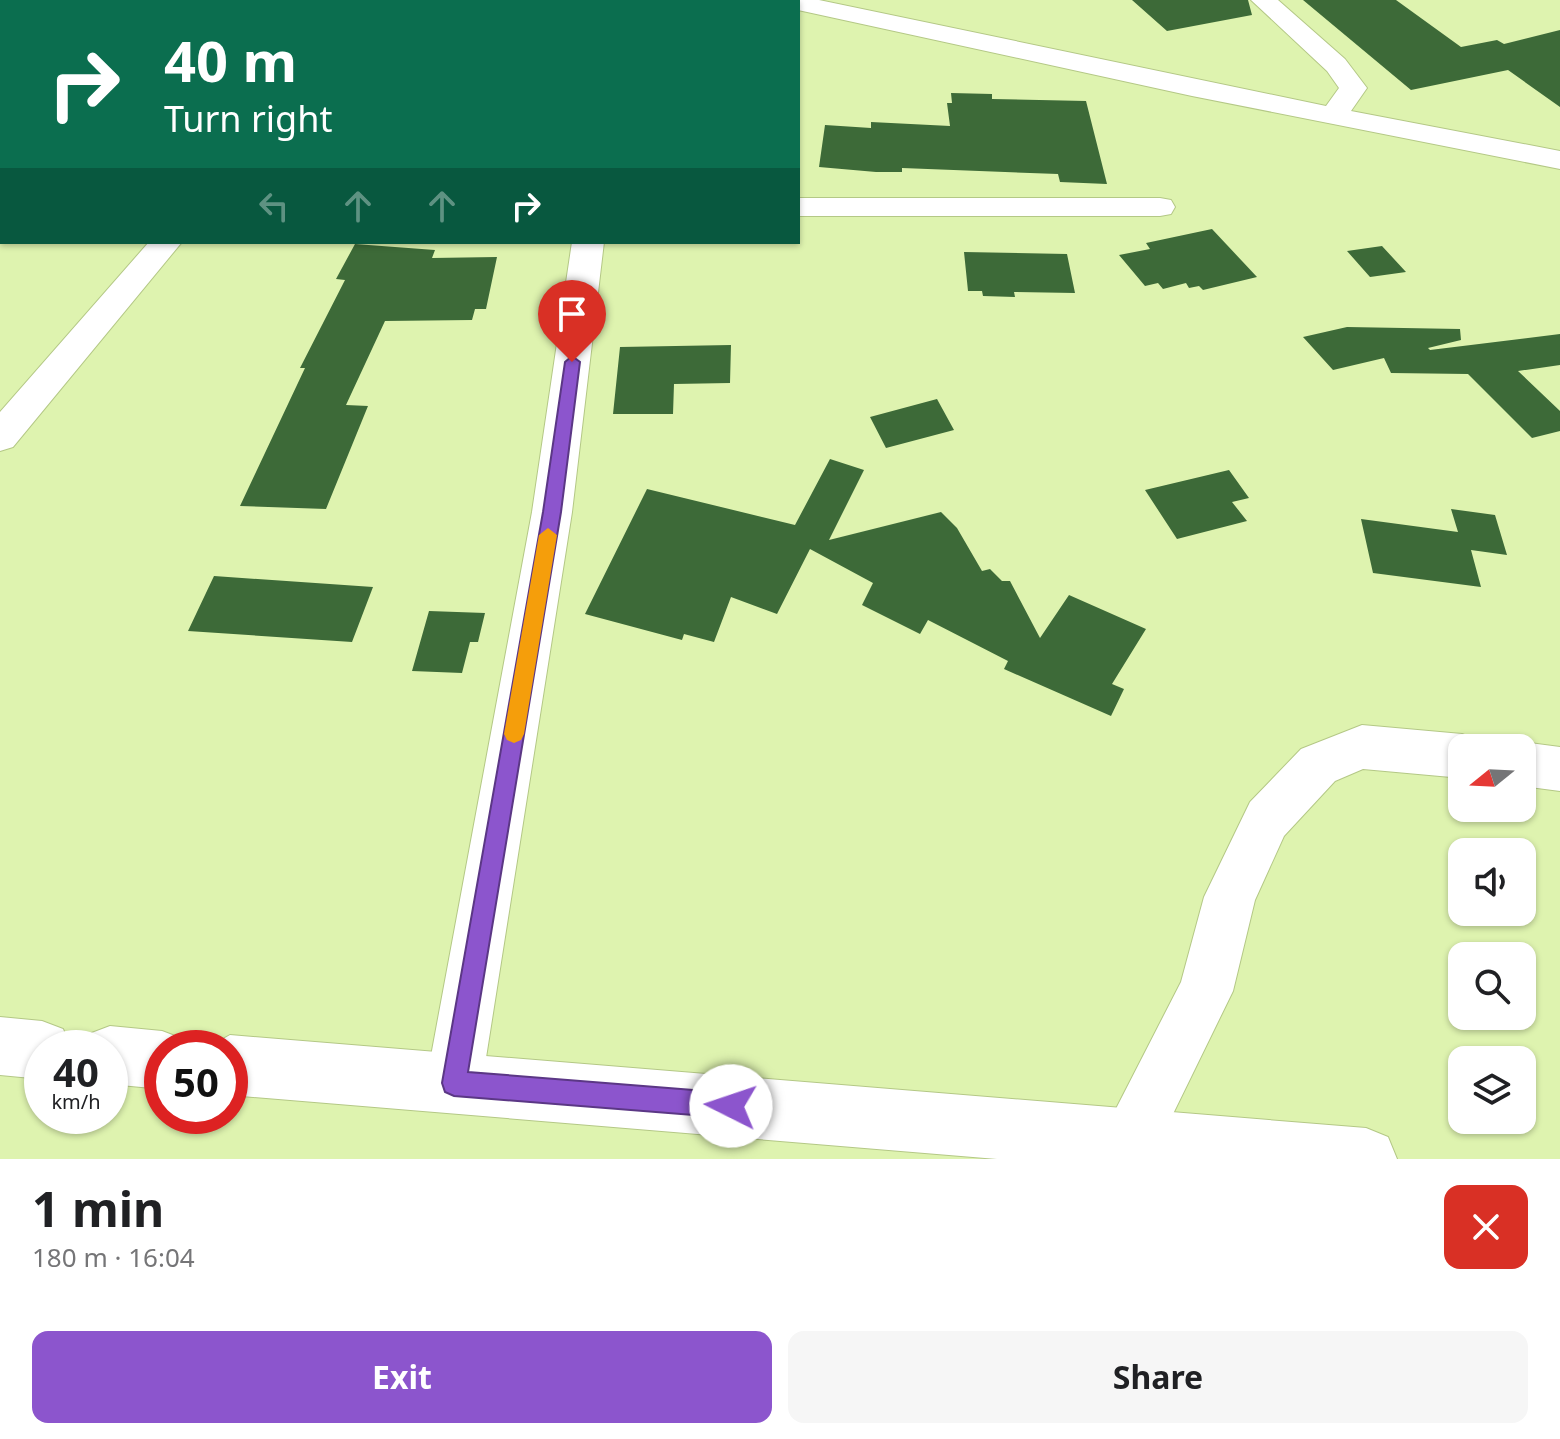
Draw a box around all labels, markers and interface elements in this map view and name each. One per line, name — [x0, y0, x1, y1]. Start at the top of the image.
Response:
text: 40 m — [164, 22, 297, 98]
icon: right — [32, 32, 136, 136]
text: Turn right — [164, 94, 332, 143]
icon: left — [252, 184, 296, 228]
icon: ahead — [336, 184, 380, 228]
icon: ahead — [420, 184, 464, 228]
icon: right — [504, 184, 548, 228]
pin — [538, 280, 606, 362]
icon: arrive — [550, 292, 594, 336]
north arrow — [1448, 734, 1536, 822]
map controls — [1448, 734, 1536, 1134]
button: sound — [1448, 838, 1536, 926]
button: search — [1448, 942, 1536, 1030]
speed limit sign: 50 — [144, 1030, 248, 1134]
text: 40 — [53, 1044, 99, 1099]
button: layers — [1448, 1046, 1536, 1134]
position arrow — [689, 1064, 773, 1148]
text: km/h — [51, 1088, 101, 1115]
text: 1 min — [32, 1176, 164, 1241]
button: close — [1444, 1185, 1528, 1269]
text: 180 m · 16:04 — [32, 1239, 195, 1275]
button: Exit — [32, 1331, 772, 1423]
button: Share — [788, 1331, 1528, 1423]

